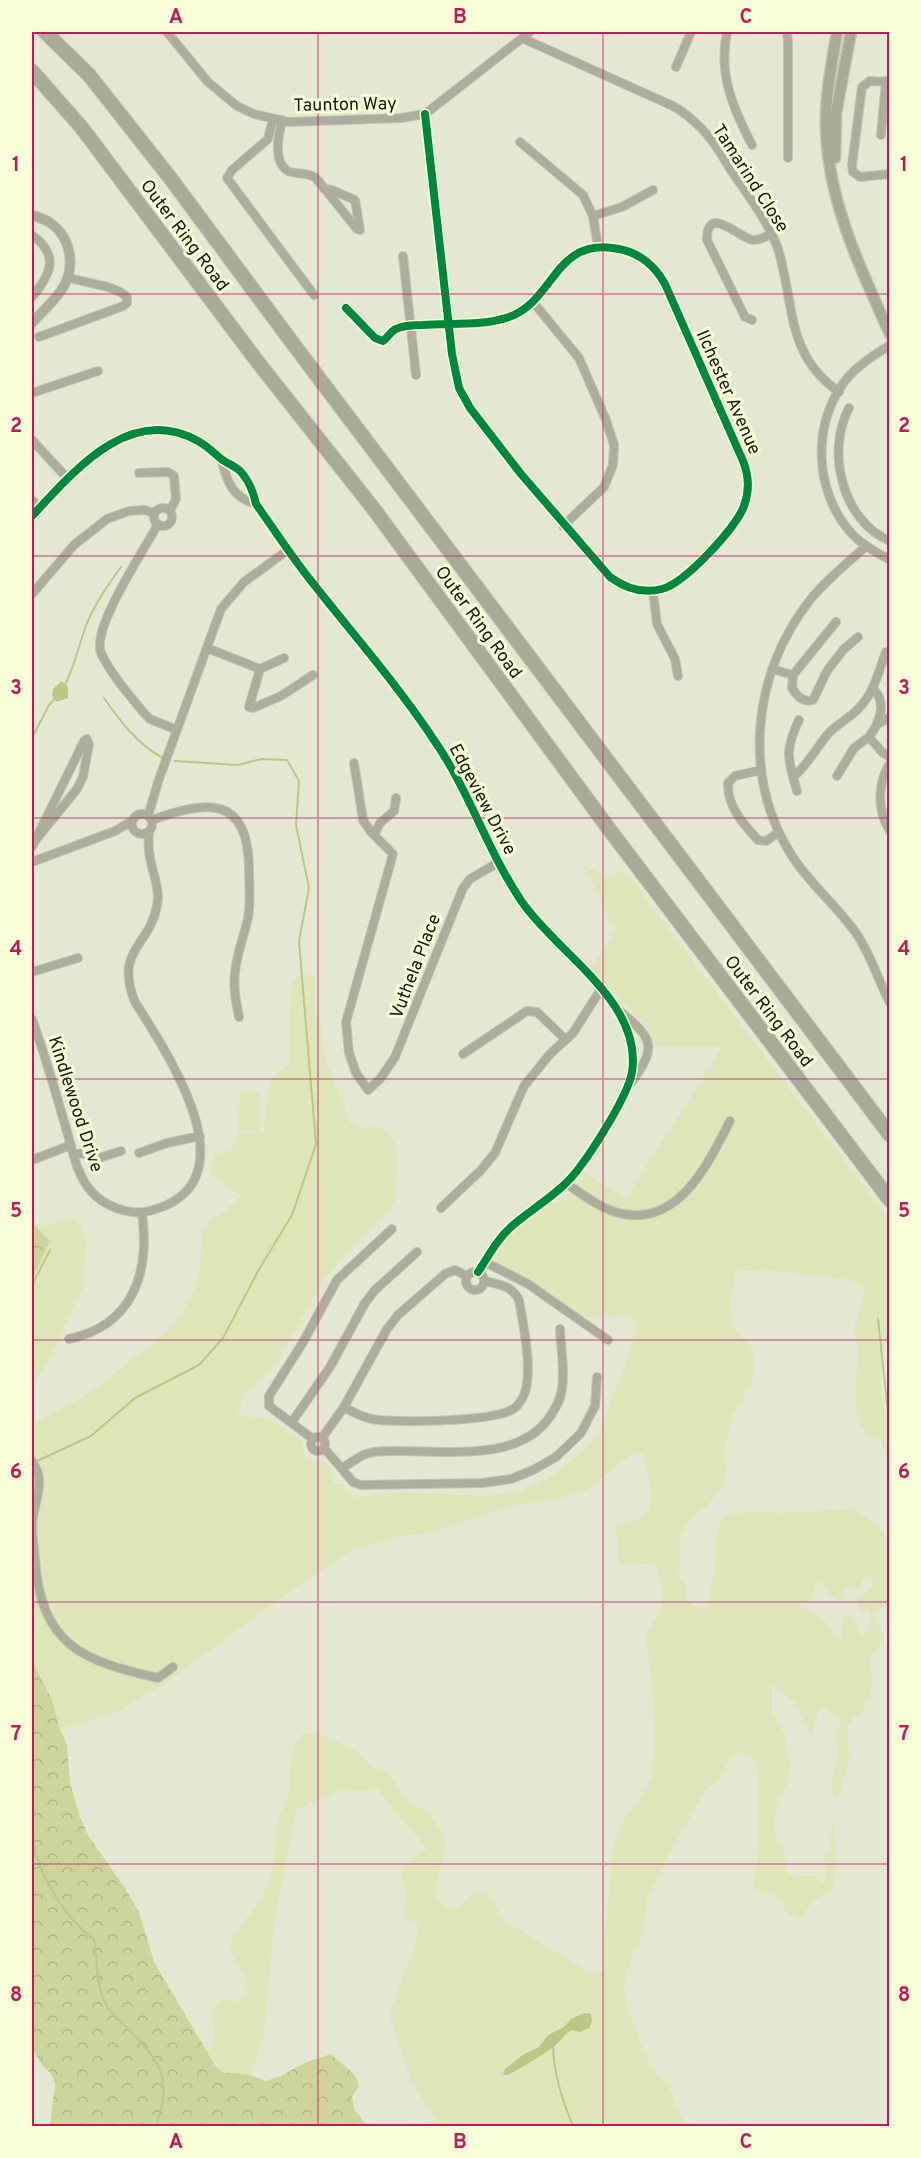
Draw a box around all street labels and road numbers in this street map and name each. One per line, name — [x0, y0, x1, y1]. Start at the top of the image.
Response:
street label: Taunton Way — [293, 93, 397, 118]
street label: Tamarind Close — [706, 120, 793, 237]
street label: Outer Ring Road — [134, 175, 233, 296]
street label: Ilchester Avenue — [690, 327, 765, 459]
street label: Outer Ring Road — [429, 562, 526, 684]
street label: Edgeview Drive — [443, 740, 521, 859]
street label: Vuthela Place — [386, 911, 447, 1022]
street label: Outer Ring Road — [718, 951, 817, 1072]
street label: Kindlewood Drive — [42, 1034, 107, 1175]

